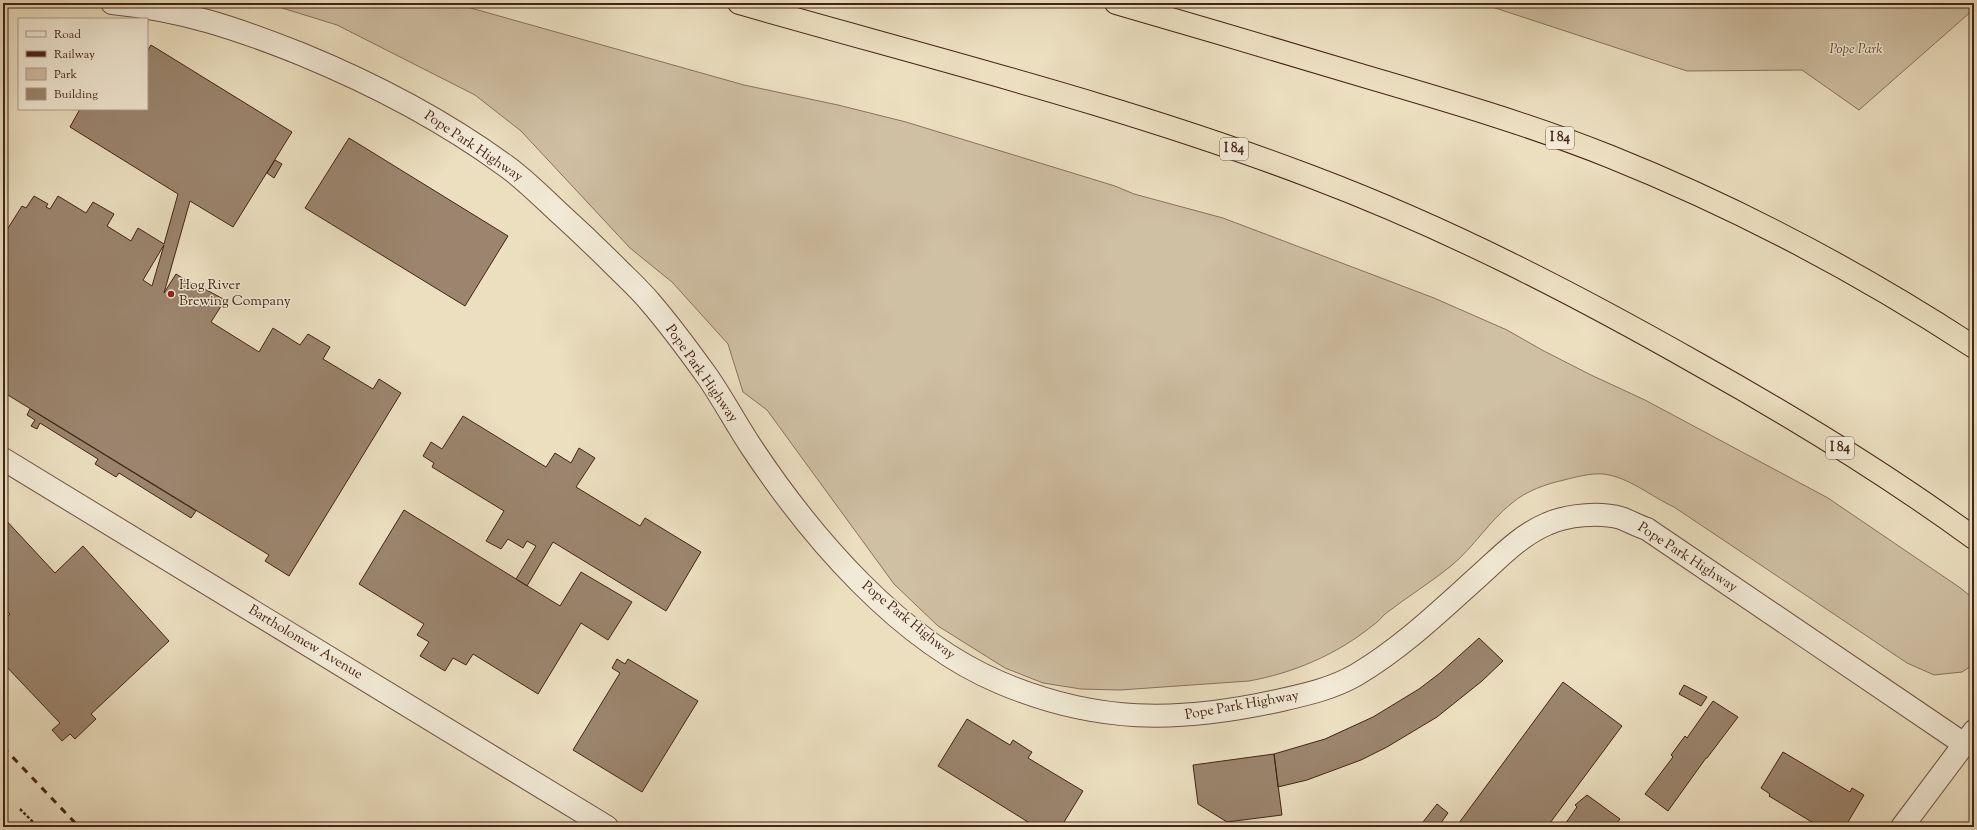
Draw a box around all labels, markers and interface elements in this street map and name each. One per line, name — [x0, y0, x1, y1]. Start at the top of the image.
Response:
legend — [18, 18, 148, 110]
text: Road — [54, 26, 81, 44]
park label: Pope Park — [1829, 40, 1883, 60]
text: Railway — [54, 46, 95, 64]
text: Park — [54, 66, 77, 84]
text: Building — [54, 86, 98, 104]
street label: Pope Park Highway — [420, 106, 526, 188]
road number: I 84 — [1546, 127, 1574, 149]
road number: I 84 — [1220, 138, 1248, 160]
place label: Hog River Brewing Company — [179, 276, 291, 312]
marker: Hog River Brewing Company — [166, 289, 176, 299]
street label: Pope Park Highway — [660, 321, 742, 427]
road number: I 84 — [1826, 437, 1854, 459]
street label: Pope Park Highway — [1633, 518, 1741, 598]
street label: Pope Park Highway — [857, 577, 959, 665]
street label: Bartholomew Avenue — [244, 601, 366, 685]
street label: Pope Park Highway — [1183, 686, 1301, 726]

